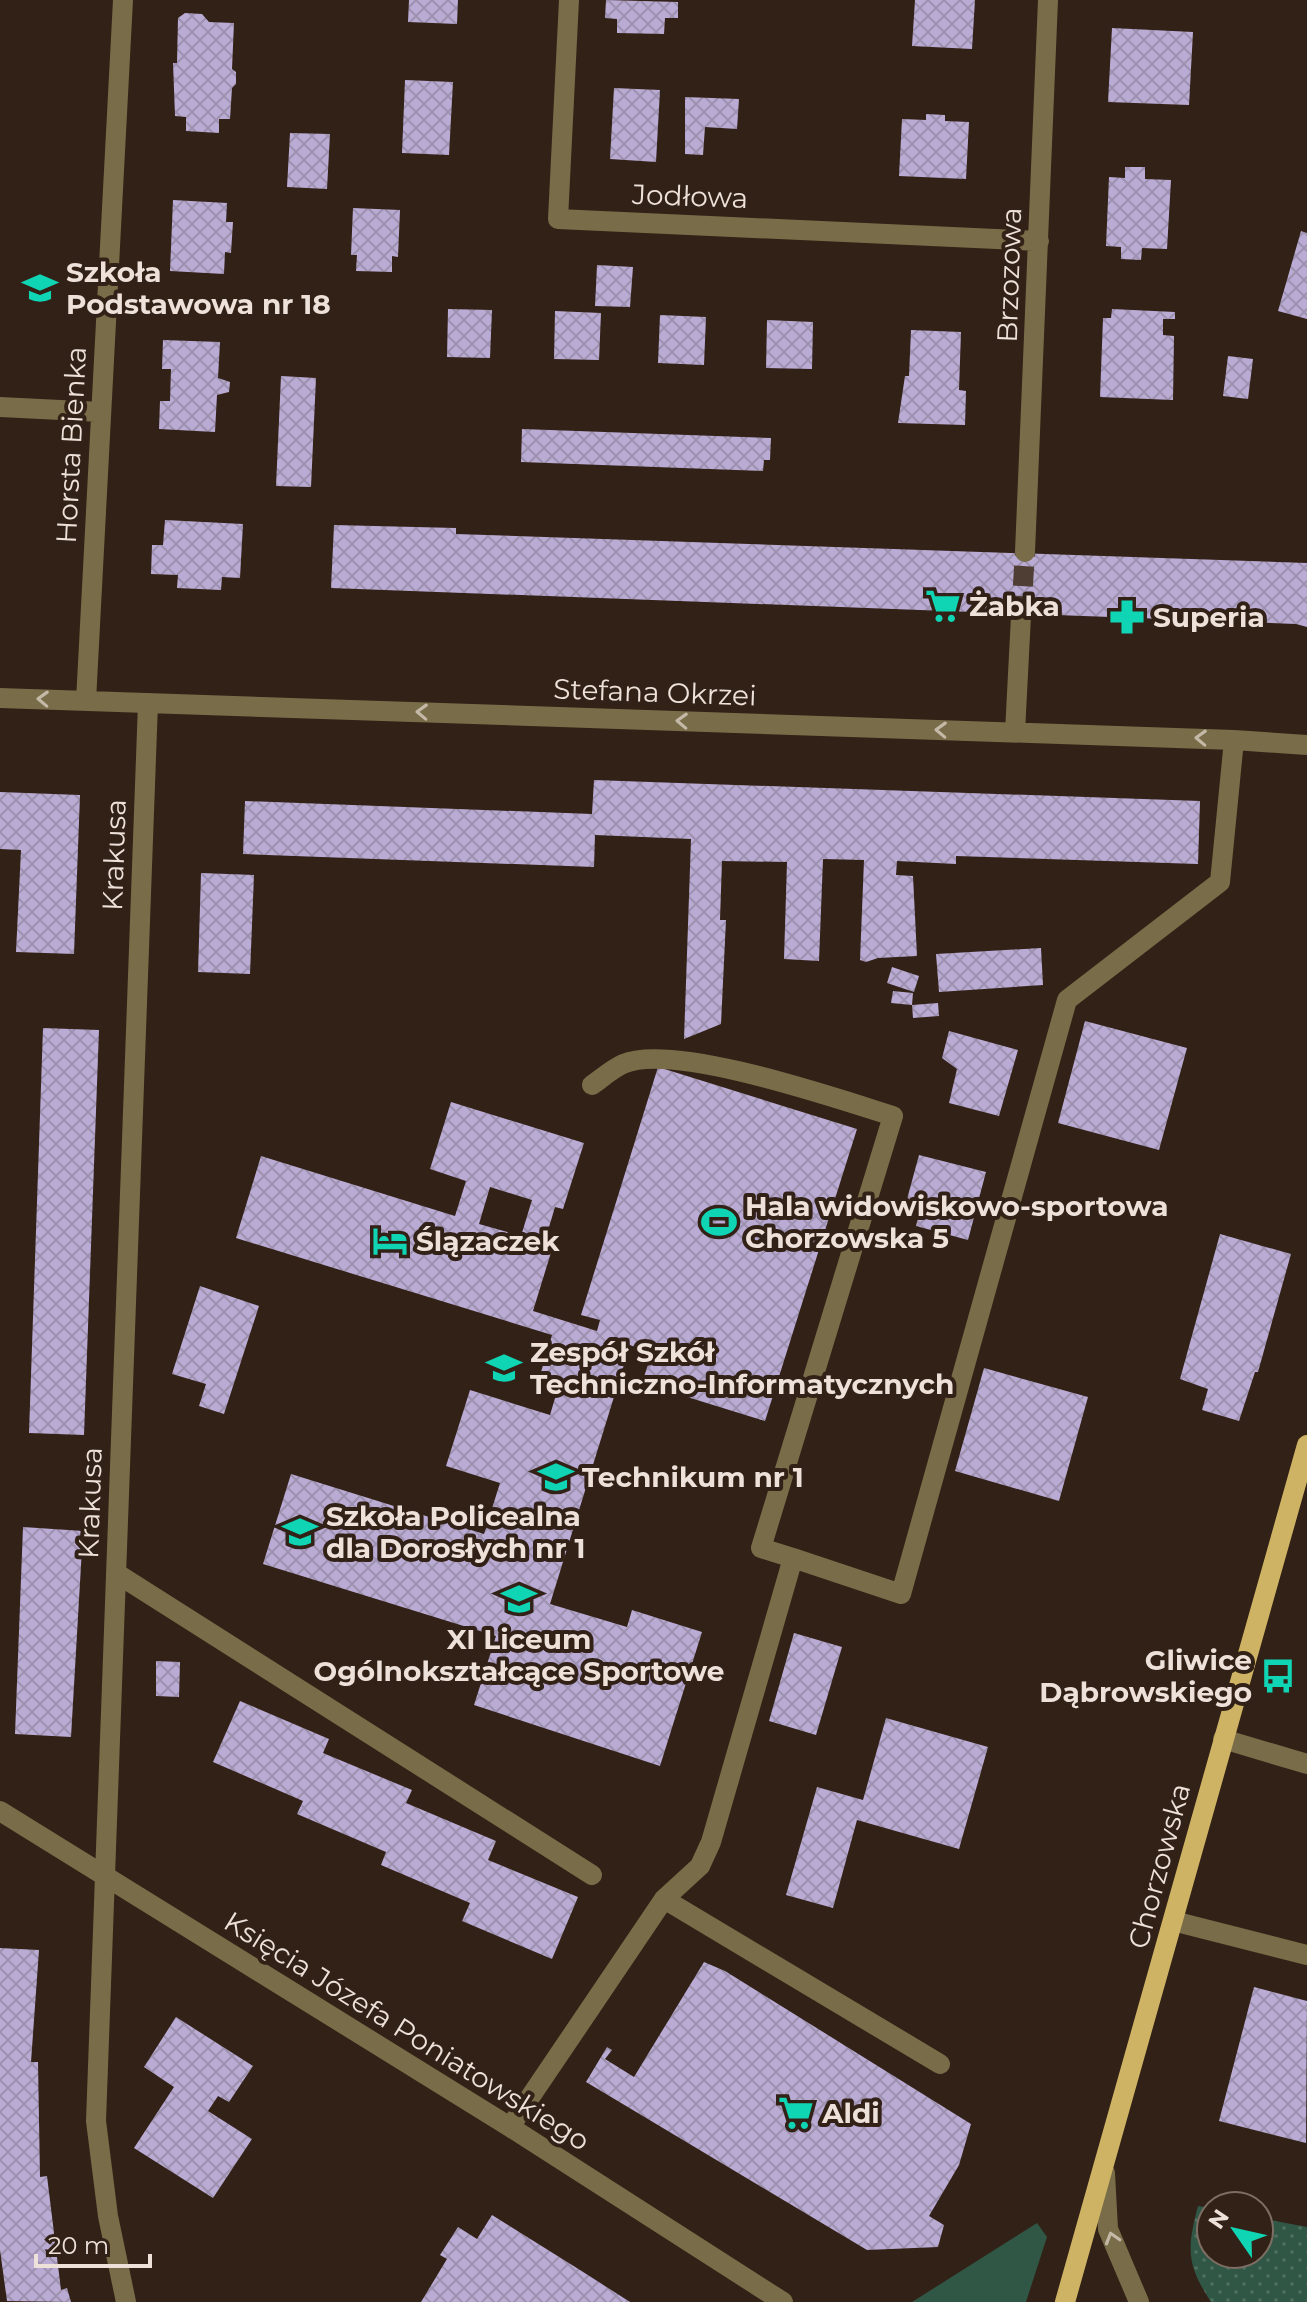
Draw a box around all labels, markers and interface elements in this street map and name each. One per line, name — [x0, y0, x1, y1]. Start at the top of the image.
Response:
street label: Jodłowa — [630, 177, 749, 215]
street label: Brzozowa — [990, 207, 1028, 343]
place label: Szkoła Podstawowa nr 18 — [66, 255, 331, 321]
school or university icon: Szkoła Podstawowa nr 18 — [21, 269, 59, 307]
street label: Horsta Bienka — [49, 346, 93, 544]
supermarket icon: Żabka — [924, 587, 962, 625]
place label: Żabka — [969, 589, 1060, 623]
pharmacy icon: Superia — [1108, 598, 1146, 636]
place label: Superia — [1153, 600, 1265, 634]
street label: Stefana Okrzei — [553, 671, 757, 713]
one-way arrow — [36, 691, 49, 708]
one-way arrow — [415, 704, 428, 721]
one-way arrow — [675, 713, 688, 730]
one-way arrow — [934, 721, 947, 738]
one-way arrow — [1194, 730, 1207, 747]
street label: Krakusa — [95, 799, 133, 911]
place label: Hala widowiskowo-sportowa Chorzowska 5 — [745, 1189, 1168, 1255]
sports icon: Hala widowiskowo-sportowa Chorzowska 5 — [700, 1203, 738, 1241]
hotel icon: Ślązaczek — [371, 1222, 409, 1260]
place label: Ślązaczek — [416, 1224, 560, 1258]
place label: Zespół Szkół Techniczno-Informatycznych — [530, 1335, 954, 1401]
school or university icon: Zespół Szkół Techniczno-Informatycznych — [485, 1349, 523, 1387]
street label: Krakusa — [71, 1447, 109, 1559]
school or university icon: Technikum nr 1 — [537, 1458, 575, 1496]
place label: Technikum nr 1 — [582, 1460, 804, 1494]
place label: Szkoła Policealna dla Dorosłych nr 1 — [326, 1499, 585, 1565]
school or university icon: Szkoła Policealna dla Dorosłych nr 1 — [281, 1513, 319, 1551]
school or university icon: XI Liceum Ogólnokształcące Sportowe — [500, 1580, 538, 1618]
place label: XI Liceum Ogólnokształcące Sportowe — [314, 1622, 724, 1688]
place label: Gliwice Dąbrowskiego — [1039, 1643, 1252, 1709]
bus stop icon: Gliwice Dąbrowskiego — [1259, 1657, 1297, 1695]
street label: Chorzowska — [1121, 1780, 1197, 1952]
street label: Księcia Józefa Poniatowskiego — [218, 1904, 596, 2158]
supermarket icon: Aldi — [777, 2094, 815, 2132]
place label: Aldi — [821, 2096, 880, 2130]
north arrow — [1195, 2190, 1275, 2270]
text: N — [1203, 2204, 1235, 2234]
scale bar — [36, 2218, 150, 2268]
text: 20 m — [48, 2231, 109, 2260]
one-way arrow — [1105, 2231, 1121, 2245]

